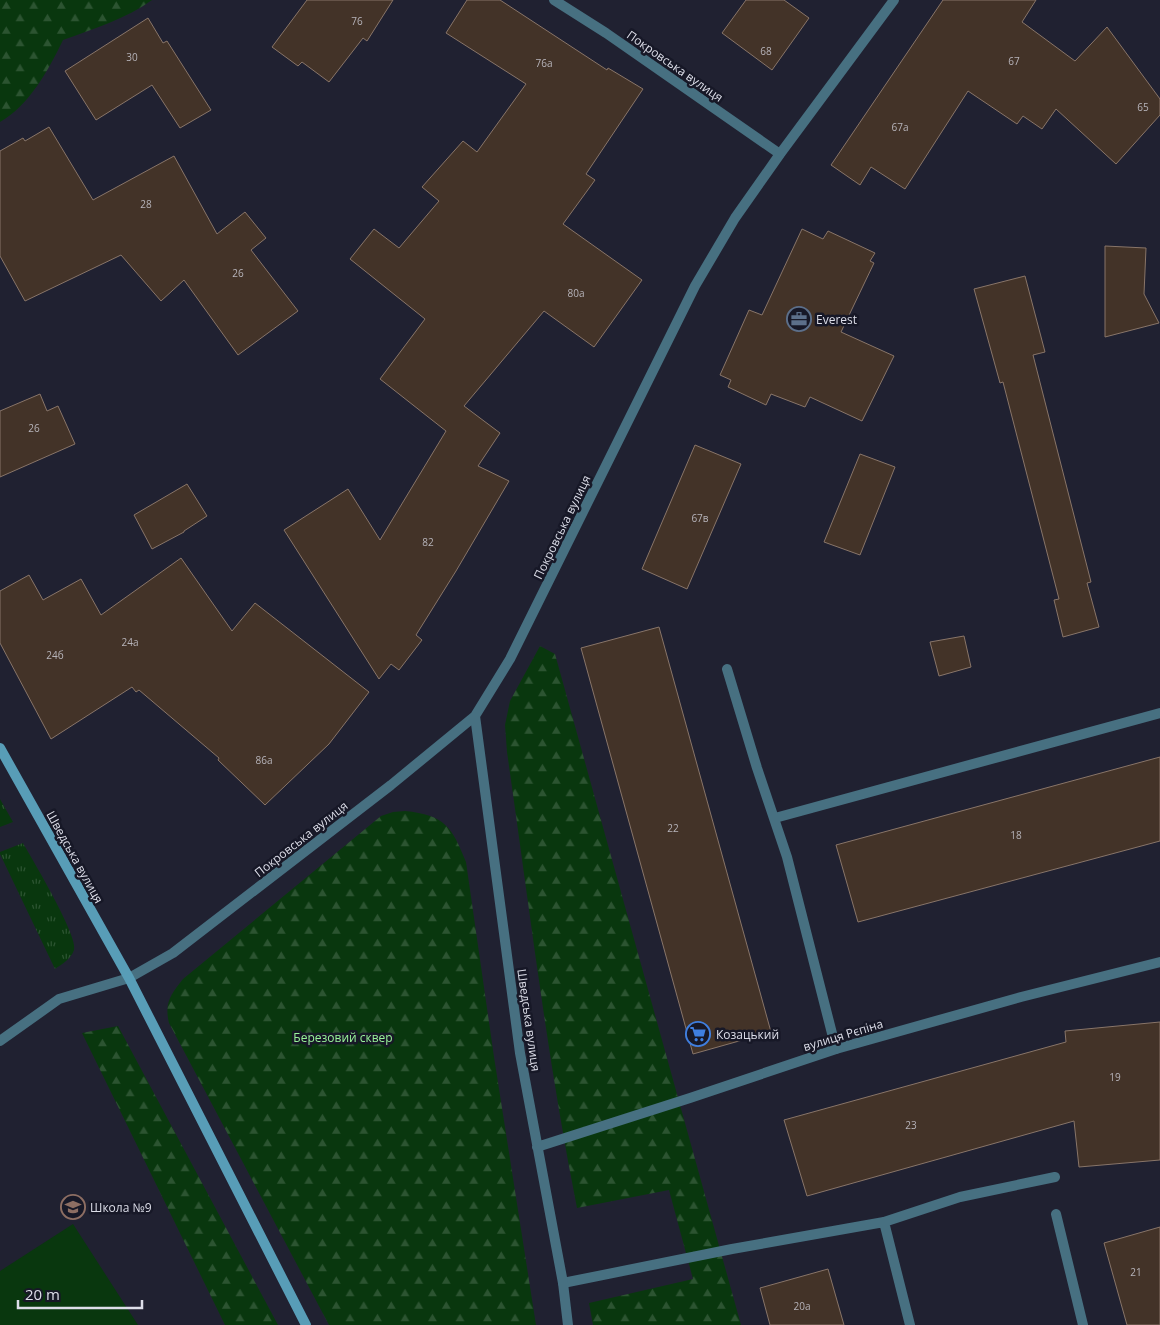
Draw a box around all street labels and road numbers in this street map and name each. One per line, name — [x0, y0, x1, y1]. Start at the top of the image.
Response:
street label: Покровська вулиця — [623, 26, 727, 106]
street label: Покровська вулиця — [529, 472, 595, 582]
street label: Покровська вулиця — [251, 797, 351, 881]
street label: Шведська вулиця — [43, 808, 107, 906]
street label: Шведська вулиця — [513, 968, 545, 1072]
street label: вулиця Рєпіна — [801, 1015, 885, 1055]

